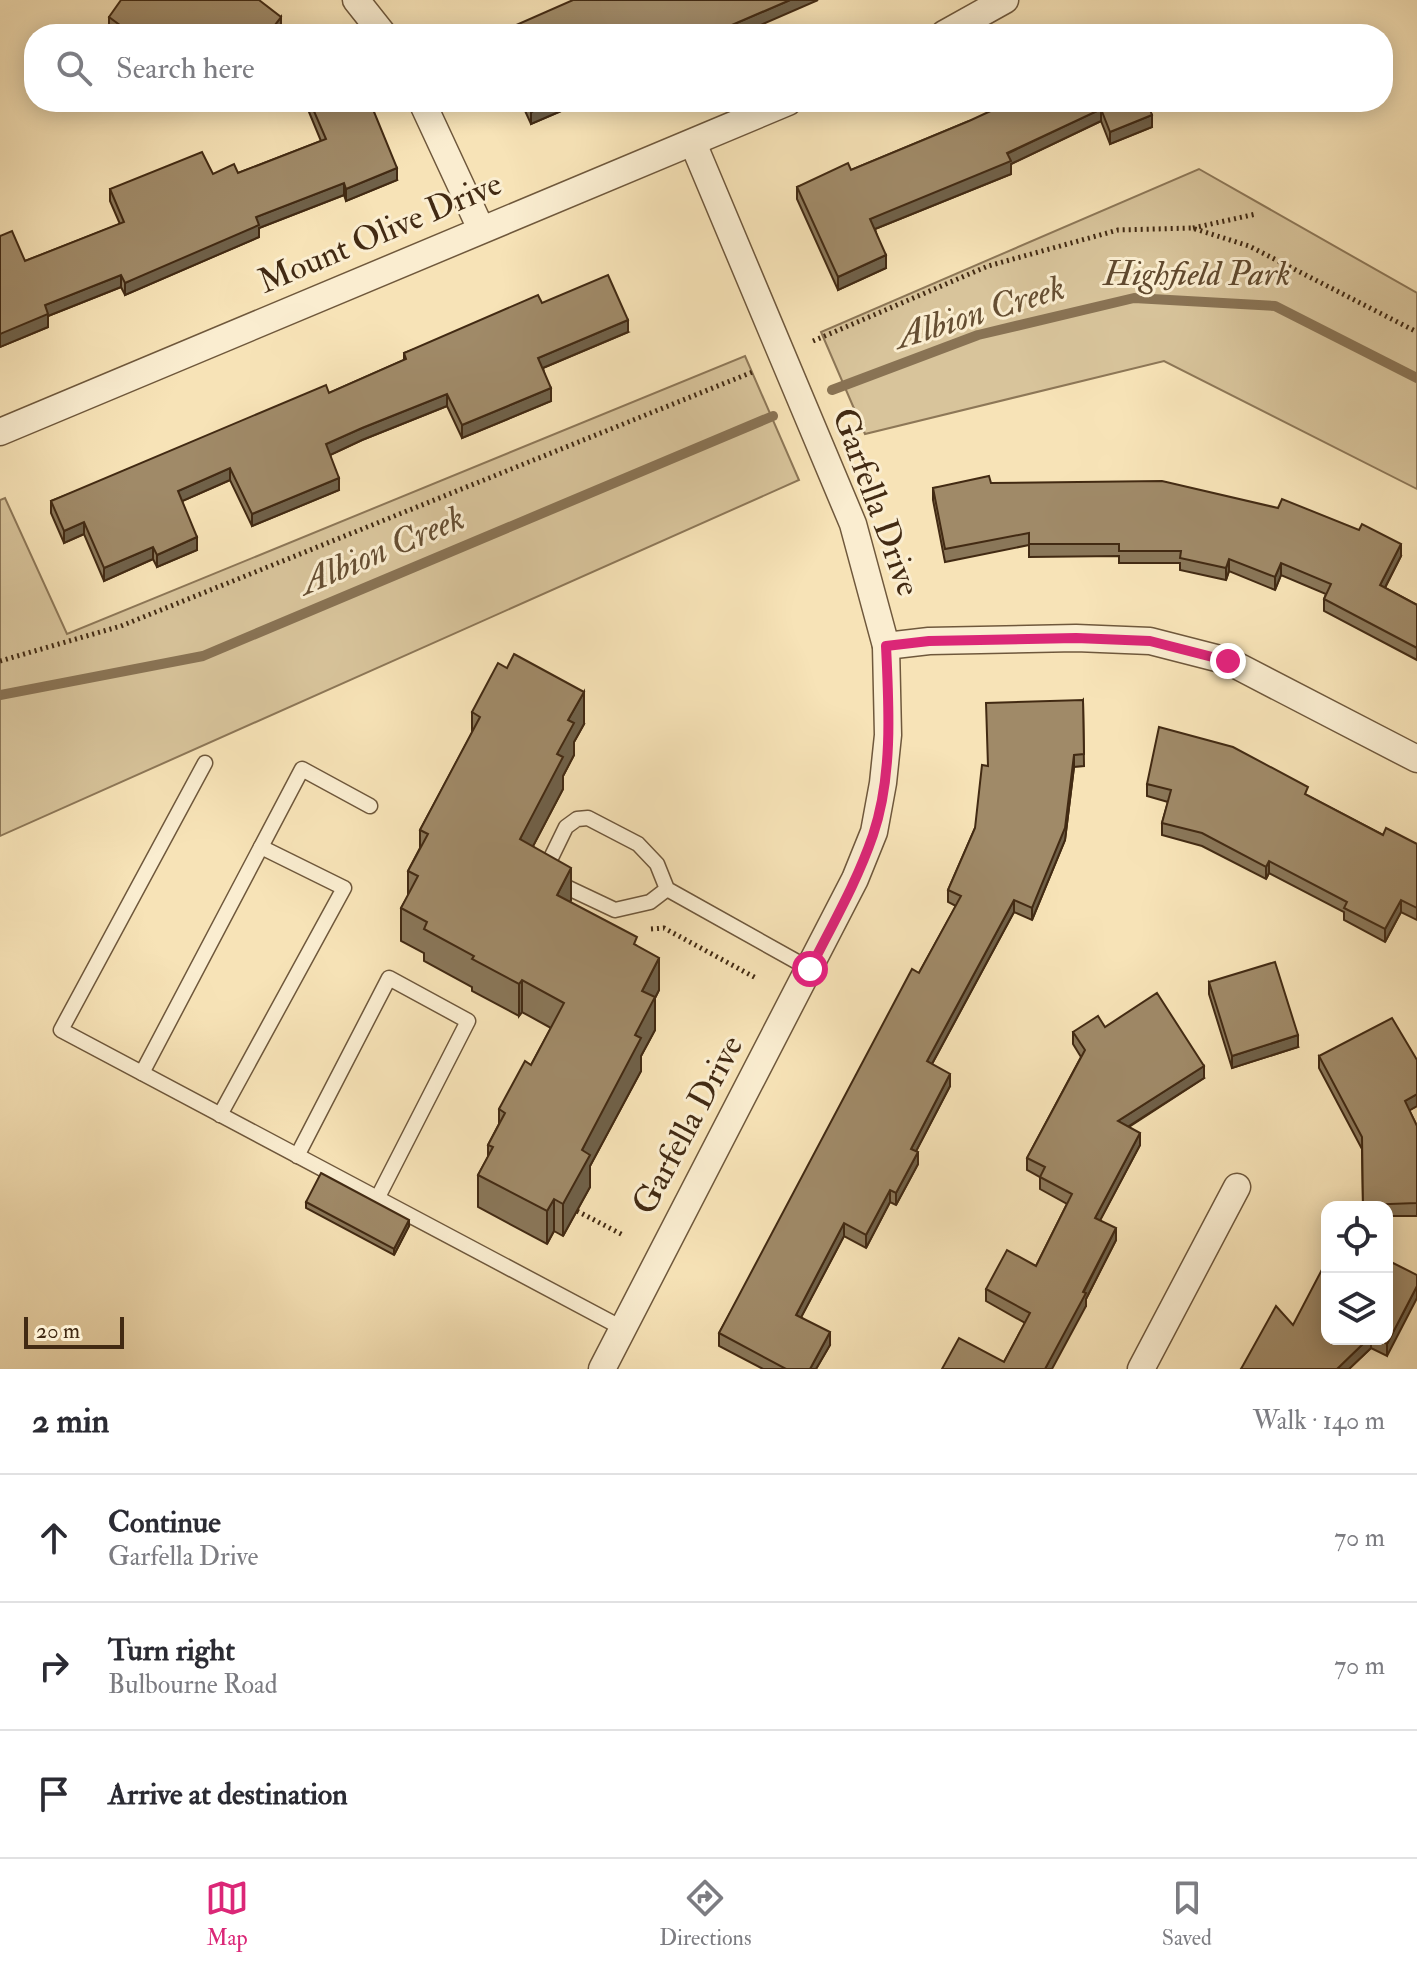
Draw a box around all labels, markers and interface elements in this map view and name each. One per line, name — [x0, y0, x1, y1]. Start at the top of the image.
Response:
search box — [24, 24, 1393, 112]
icon: search — [52, 46, 96, 90]
text: Search here — [116, 50, 255, 87]
street label: Mount Olive Drive — [252, 162, 508, 304]
park label: Highfield Park — [1101, 253, 1291, 296]
water label: Albion Creek — [886, 265, 1070, 360]
street label: Garfella Drive — [822, 402, 930, 602]
water label: Albion Creek — [289, 495, 471, 606]
route end — [1210, 643, 1246, 679]
route start — [792, 951, 828, 987]
street label: Garfella Drive — [623, 1028, 753, 1222]
map controls — [1321, 1201, 1393, 1345]
button: locate — [1321, 1201, 1393, 1273]
button: layers — [1321, 1273, 1393, 1345]
scale bar — [24, 1313, 124, 1349]
text: 20 m — [36, 1317, 80, 1345]
text: 2 min — [32, 1400, 109, 1443]
text: Walk · 140 m — [1253, 1405, 1385, 1437]
text: Continue — [108, 1504, 221, 1541]
icon: ahead — [32, 1516, 76, 1560]
text: 70 m — [1334, 1522, 1385, 1554]
text: Garfella Drive — [108, 1541, 258, 1573]
text: Turn right — [108, 1632, 235, 1669]
icon: right — [32, 1644, 76, 1688]
text: 70 m — [1334, 1650, 1385, 1682]
text: Bulbourne Road — [108, 1669, 278, 1701]
icon: arrive — [32, 1772, 76, 1816]
text: Arrive at destination — [108, 1776, 348, 1813]
tab: Map — [205, 1876, 249, 1952]
tab: Directions — [659, 1876, 752, 1952]
tab: Saved — [1162, 1876, 1212, 1952]

